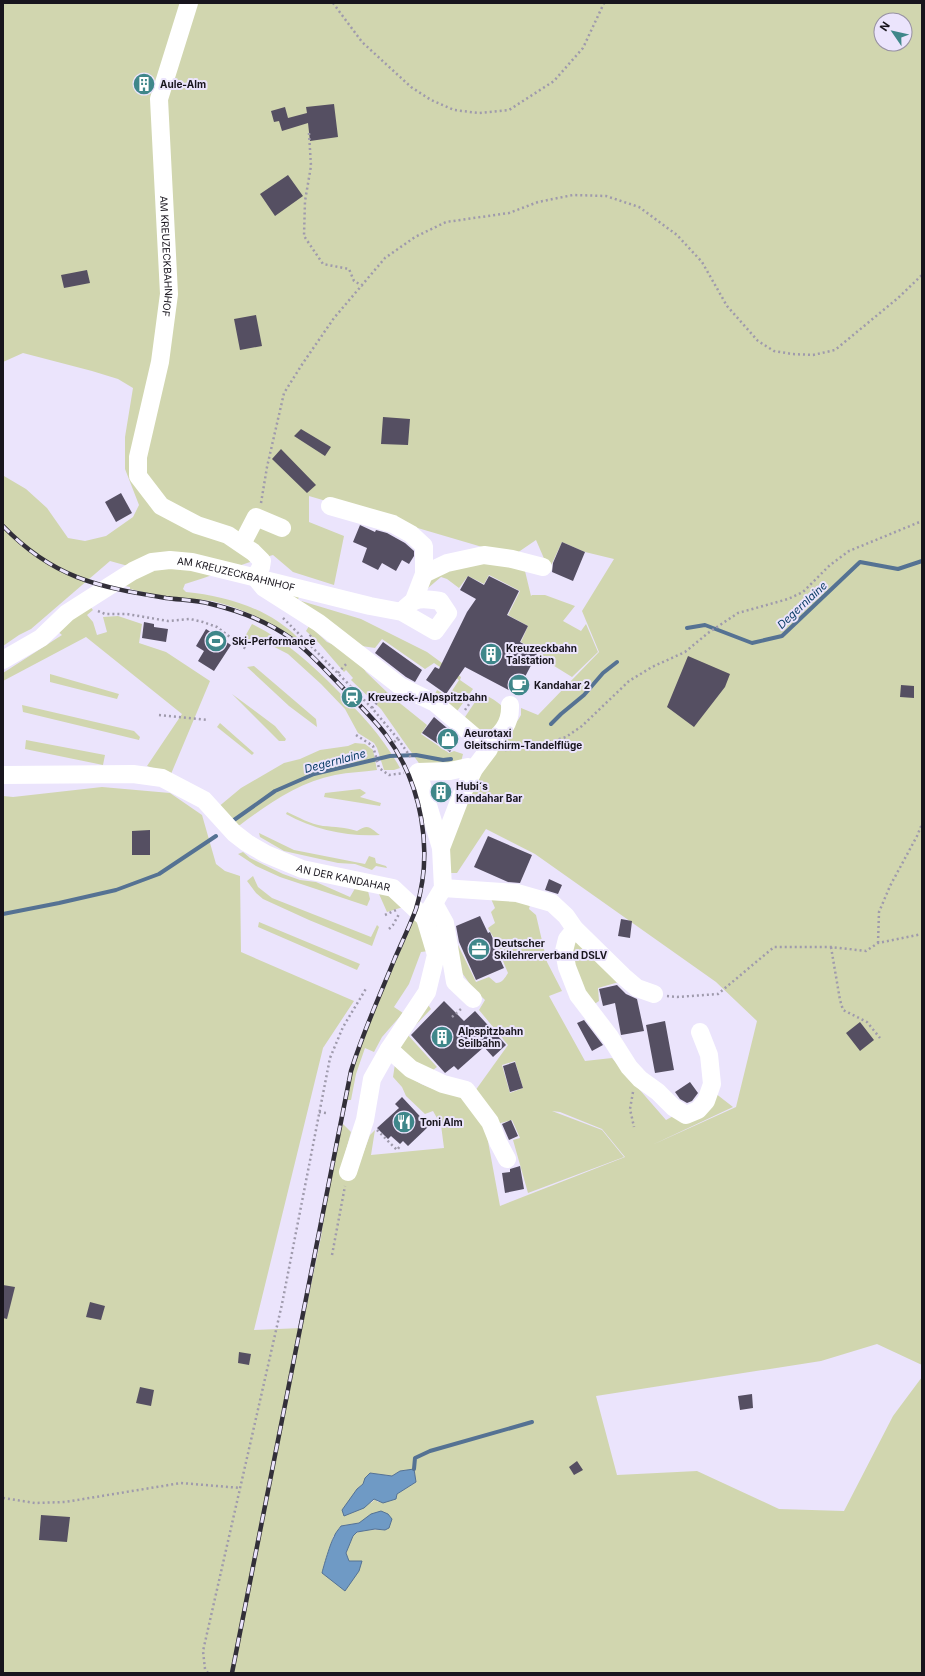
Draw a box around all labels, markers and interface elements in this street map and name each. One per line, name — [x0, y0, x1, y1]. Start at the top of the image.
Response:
north arrow — [873, 12, 913, 52]
text: N — [877, 19, 893, 34]
building icon: Aule-Alm — [131, 71, 157, 97]
place label: Aule-Alm — [160, 78, 206, 90]
street label: AM KREUZECKBAHNHOF — [158, 195, 175, 317]
street label: AM KREUZECKBAHNHOF — [176, 555, 297, 593]
water label: Degernlaine — [774, 578, 830, 632]
sports icon: Ski-Performance — [203, 628, 229, 654]
place label: Ski-Performance — [232, 635, 315, 647]
building icon: Kreuzeckbahn Talstation — [478, 641, 504, 667]
place label: Kreuzeckbahn Talstation — [506, 642, 577, 666]
cafe icon: Kandahar 2 — [506, 672, 532, 698]
place label: Kandahar 2 — [534, 679, 590, 691]
station icon: Kreuzeck-/Alpspitzbahn — [339, 684, 365, 710]
place label: Kreuzeck-/Alpspitzbahn — [368, 691, 487, 703]
shop icon: Aeurotaxi Gleitschirm-Tandelflüge — [435, 726, 461, 752]
place label: Aeurotaxi Gleitschirm-Tandelflüge — [464, 727, 582, 752]
water label: Degernlaine — [303, 746, 367, 776]
building icon: Hubi´s Kandahar Bar — [428, 779, 454, 805]
place label: Hubi´s Kandahar Bar — [456, 780, 522, 804]
street label: AN DER KANDAHAR — [295, 861, 392, 893]
office icon: Deutscher Skilehrerverband DSLV — [466, 936, 492, 962]
place label: Deutscher Skilehrerverband DSLV — [494, 937, 608, 961]
building icon: Alpspitzbahn Seilbahn — [429, 1024, 455, 1050]
place label: Alpspitzbahn Seilbahn — [458, 1025, 523, 1049]
restaurant icon: Toni Alm — [391, 1109, 417, 1135]
place label: Toni Alm — [420, 1116, 463, 1128]

